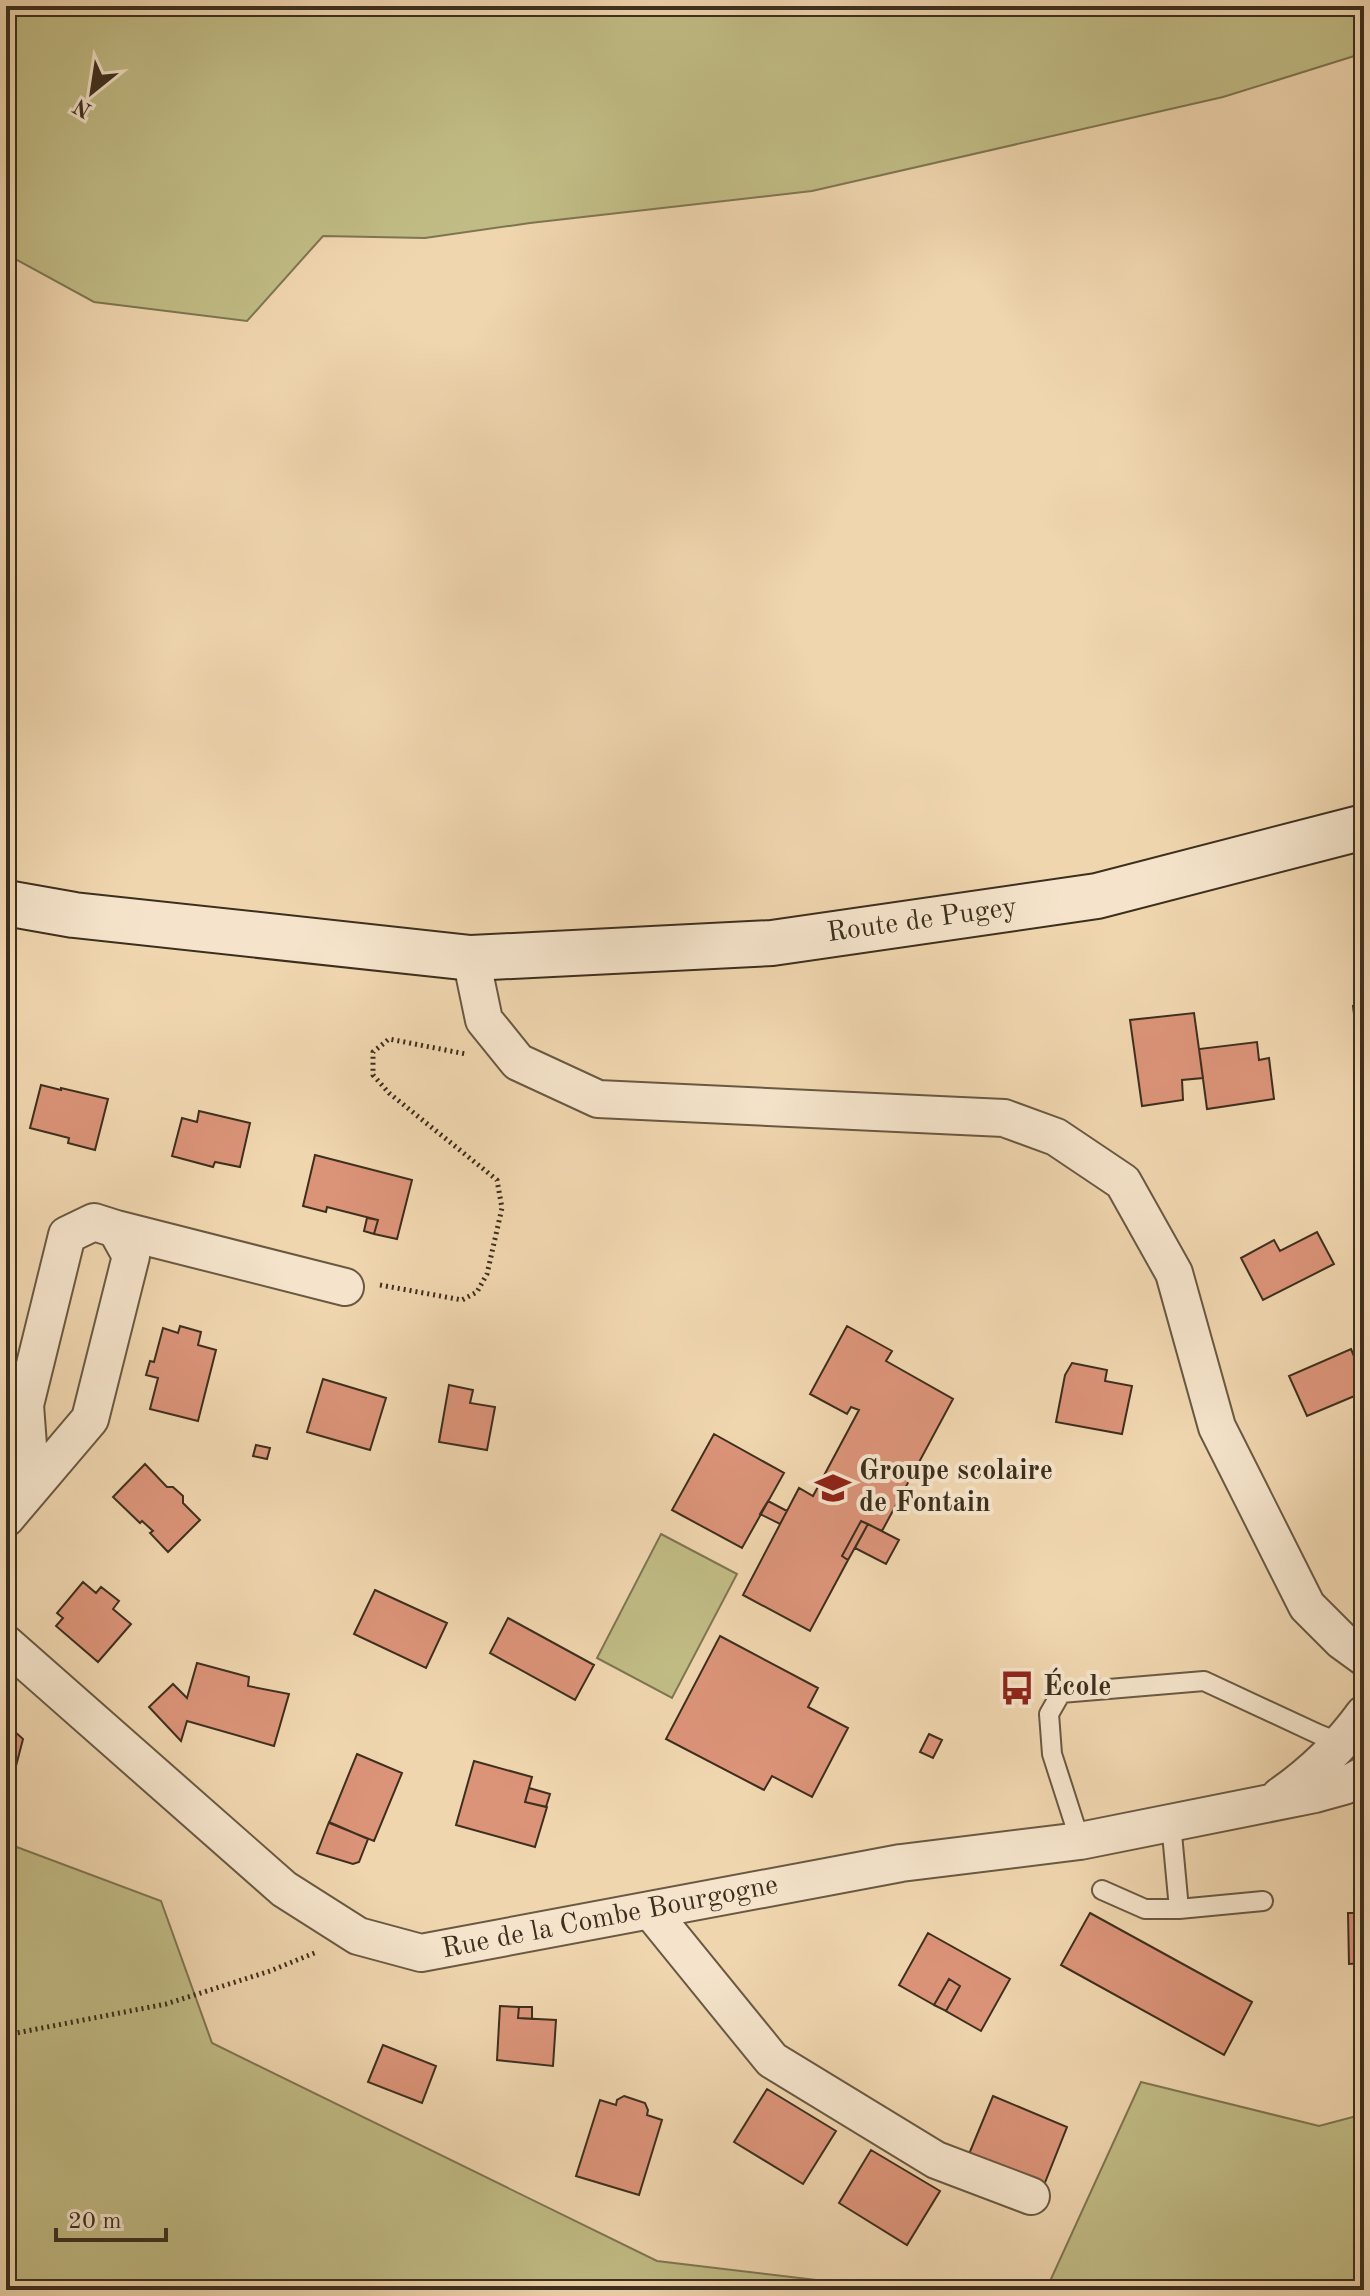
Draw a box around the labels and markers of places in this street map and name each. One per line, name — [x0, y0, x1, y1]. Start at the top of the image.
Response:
place label: Groupe scolaire de Fontain — [859, 1458, 1053, 1518]
school or university icon: Groupe scolaire de Fontain — [814, 1469, 852, 1507]
place label: École — [1043, 1667, 1111, 1702]
bus stop icon: École — [998, 1669, 1036, 1707]

